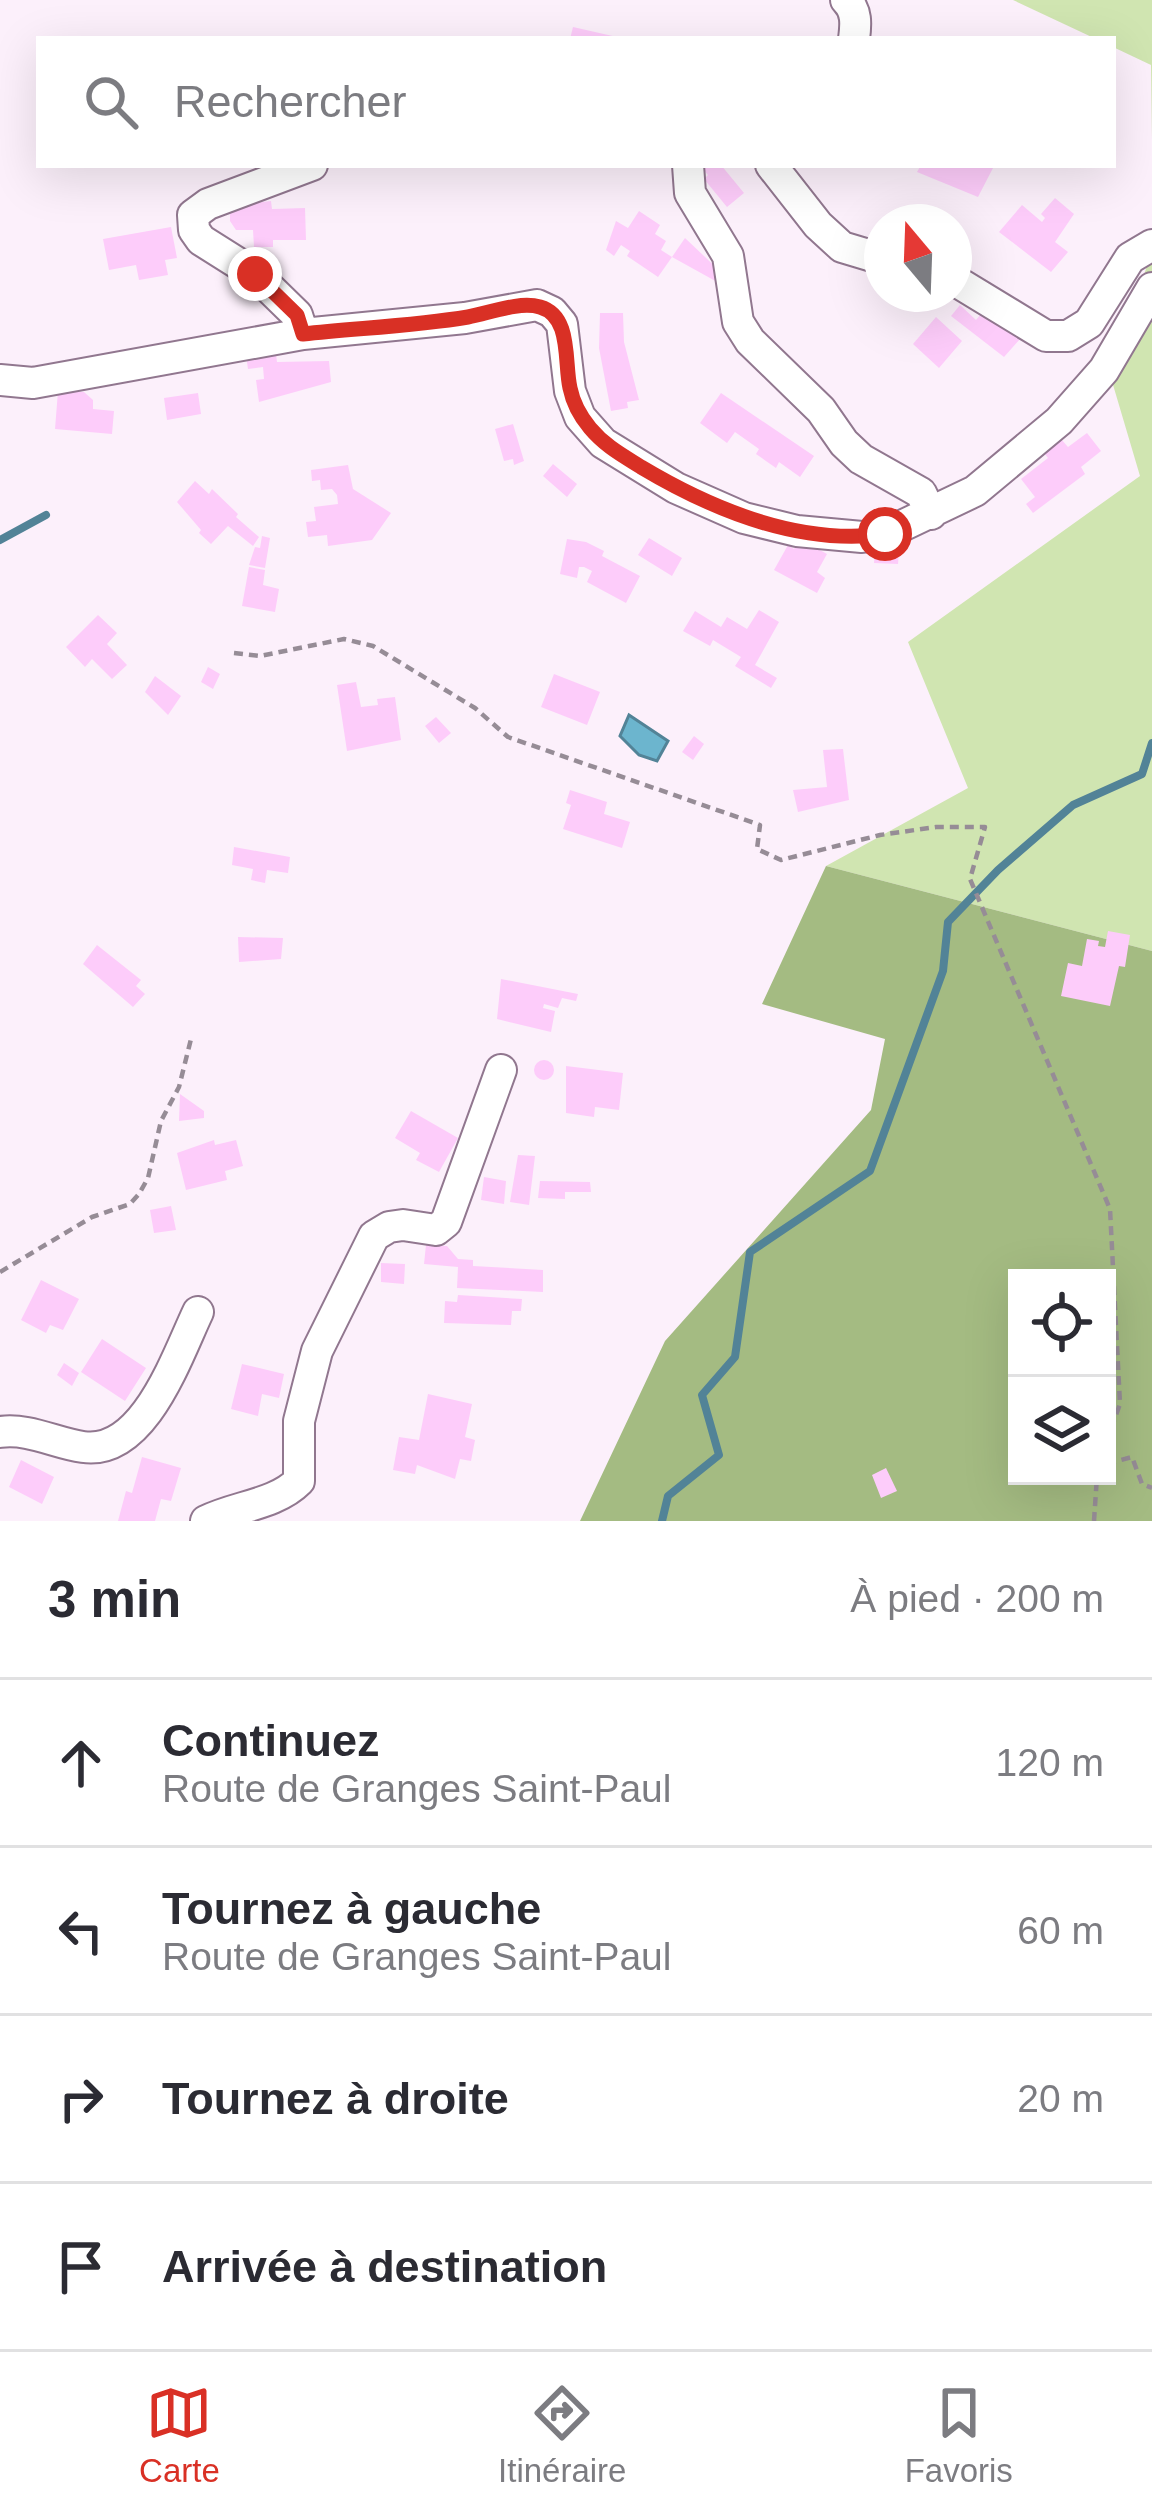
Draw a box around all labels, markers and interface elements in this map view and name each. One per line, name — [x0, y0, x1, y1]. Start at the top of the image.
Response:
search box — [36, 36, 1116, 168]
icon: search — [78, 69, 144, 135]
text: Rechercher — [174, 76, 407, 127]
north arrow — [864, 204, 972, 312]
route end — [228, 247, 282, 301]
route start — [858, 507, 912, 561]
map controls — [1008, 1269, 1116, 1485]
button: locate — [1008, 1269, 1116, 1377]
button: layers — [1008, 1377, 1116, 1485]
text: 3 min — [48, 1571, 181, 1628]
text: À pied · 200 m — [850, 1577, 1104, 1620]
text: Continuez — [162, 1715, 379, 1766]
icon: ahead — [48, 1730, 114, 1796]
text: 120 m — [996, 1741, 1104, 1784]
text: Route de Granges Saint-Paul — [162, 1767, 671, 1810]
text: Tournez à gauche — [162, 1883, 541, 1934]
icon: left — [48, 1898, 114, 1964]
text: 60 m — [1017, 1909, 1104, 1952]
text: Route de Granges Saint-Paul — [162, 1935, 671, 1978]
icon: right — [48, 2066, 114, 2132]
text: Tournez à droite — [162, 2073, 509, 2124]
text: 20 m — [1017, 2077, 1104, 2120]
icon: arrive — [48, 2234, 114, 2300]
text: Arrivée à destination — [162, 2241, 607, 2292]
tab: Carte — [139, 2380, 220, 2490]
tab: Itinéraire — [498, 2380, 626, 2490]
tab: Favoris — [905, 2380, 1013, 2490]

